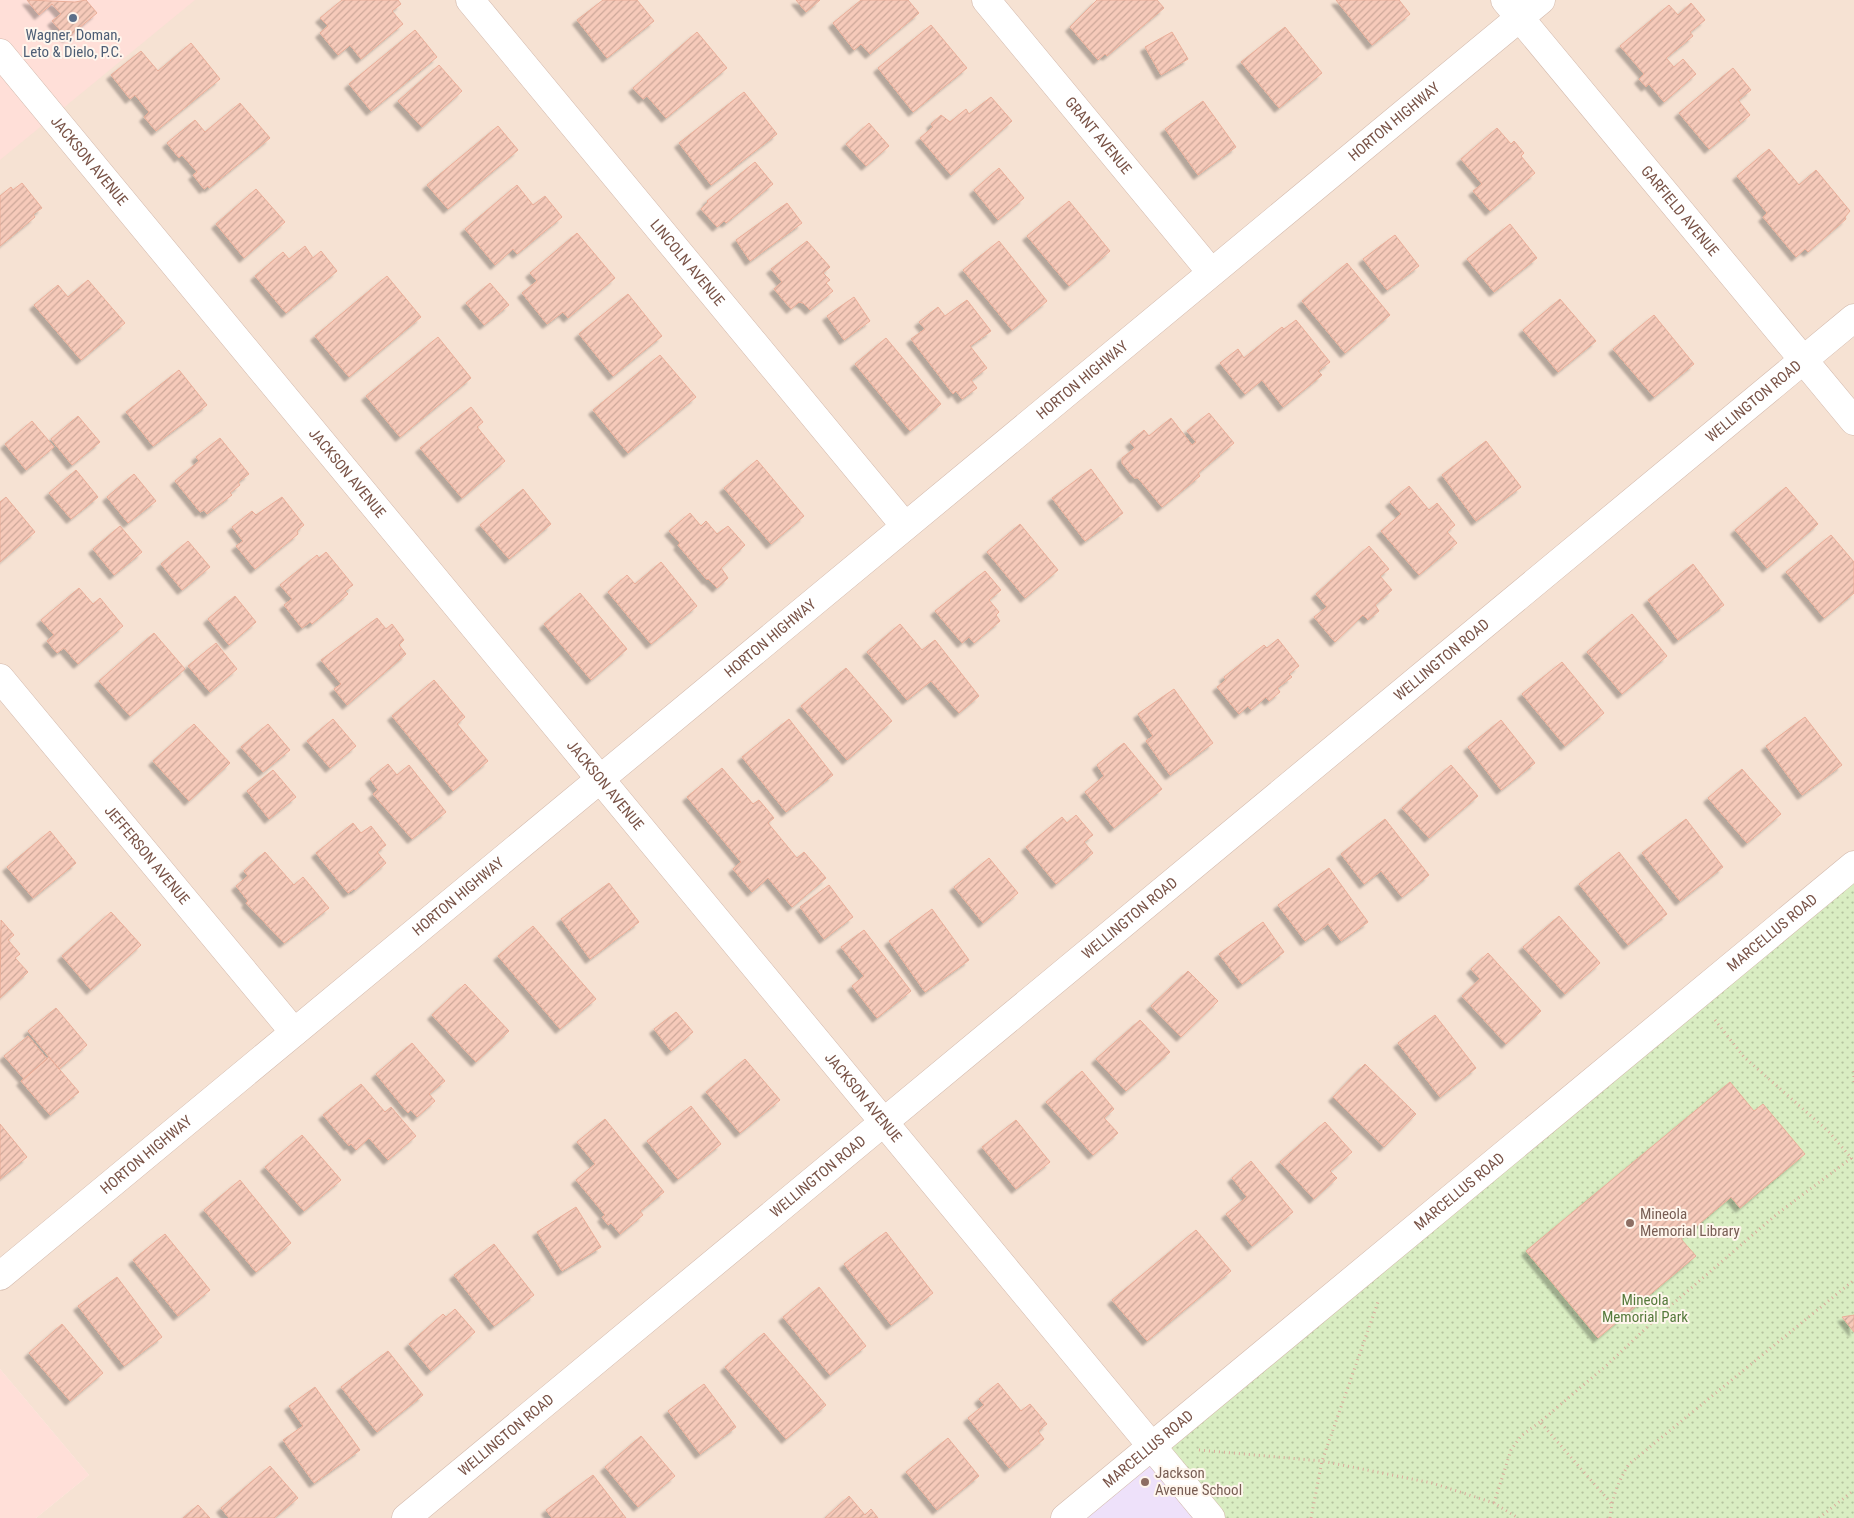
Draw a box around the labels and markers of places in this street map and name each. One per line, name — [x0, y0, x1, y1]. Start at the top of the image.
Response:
marker: Wagner, Doman, Leto & Dielo, P.C. — [67, 12, 79, 24]
place label: Wagner, Doman, Leto & Dielo, P.C. — [23, 26, 123, 61]
place label: Mineola Memorial Library — [1640, 1205, 1740, 1240]
marker: Mineola Memorial Library — [1624, 1217, 1636, 1229]
place label: Jackson Avenue School — [1155, 1464, 1242, 1499]
marker: Jackson Avenue School — [1139, 1476, 1151, 1488]

